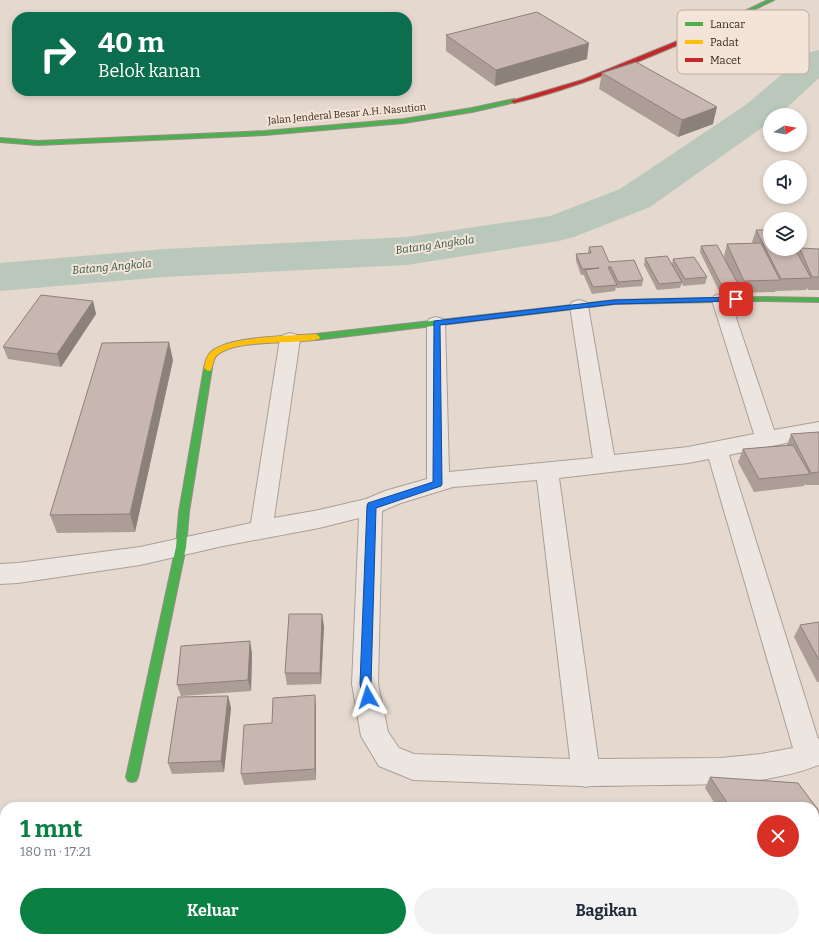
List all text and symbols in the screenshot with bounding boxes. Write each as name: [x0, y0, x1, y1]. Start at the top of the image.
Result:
legend: [677, 10, 809, 74]
text: Lancar: [710, 18, 745, 31]
text: 40 m: [98, 26, 165, 59]
icon: right: [32, 28, 84, 80]
text: Padat: [710, 36, 739, 49]
text: Macet: [710, 54, 741, 67]
text: Belok kanan: [98, 60, 201, 82]
street label: Jalan Jenderal Besar A.H. Nasution: [266, 101, 427, 127]
north arrow: [763, 108, 807, 152]
map controls: [763, 108, 807, 256]
button: sound: [763, 160, 807, 204]
button: layers: [763, 212, 807, 256]
water label: Batang Angkola: [395, 233, 475, 257]
water label: Batang Angkola: [72, 257, 152, 277]
pin: [719, 282, 753, 316]
icon: arrive: [725, 288, 747, 310]
position arrow: [347, 676, 389, 718]
text: 1 mnt: [20, 815, 83, 843]
button: close: [757, 815, 799, 857]
text: 180 m · 17:21: [20, 844, 91, 859]
button: Keluar: [20, 888, 406, 934]
button: Bagikan: [414, 888, 799, 934]

